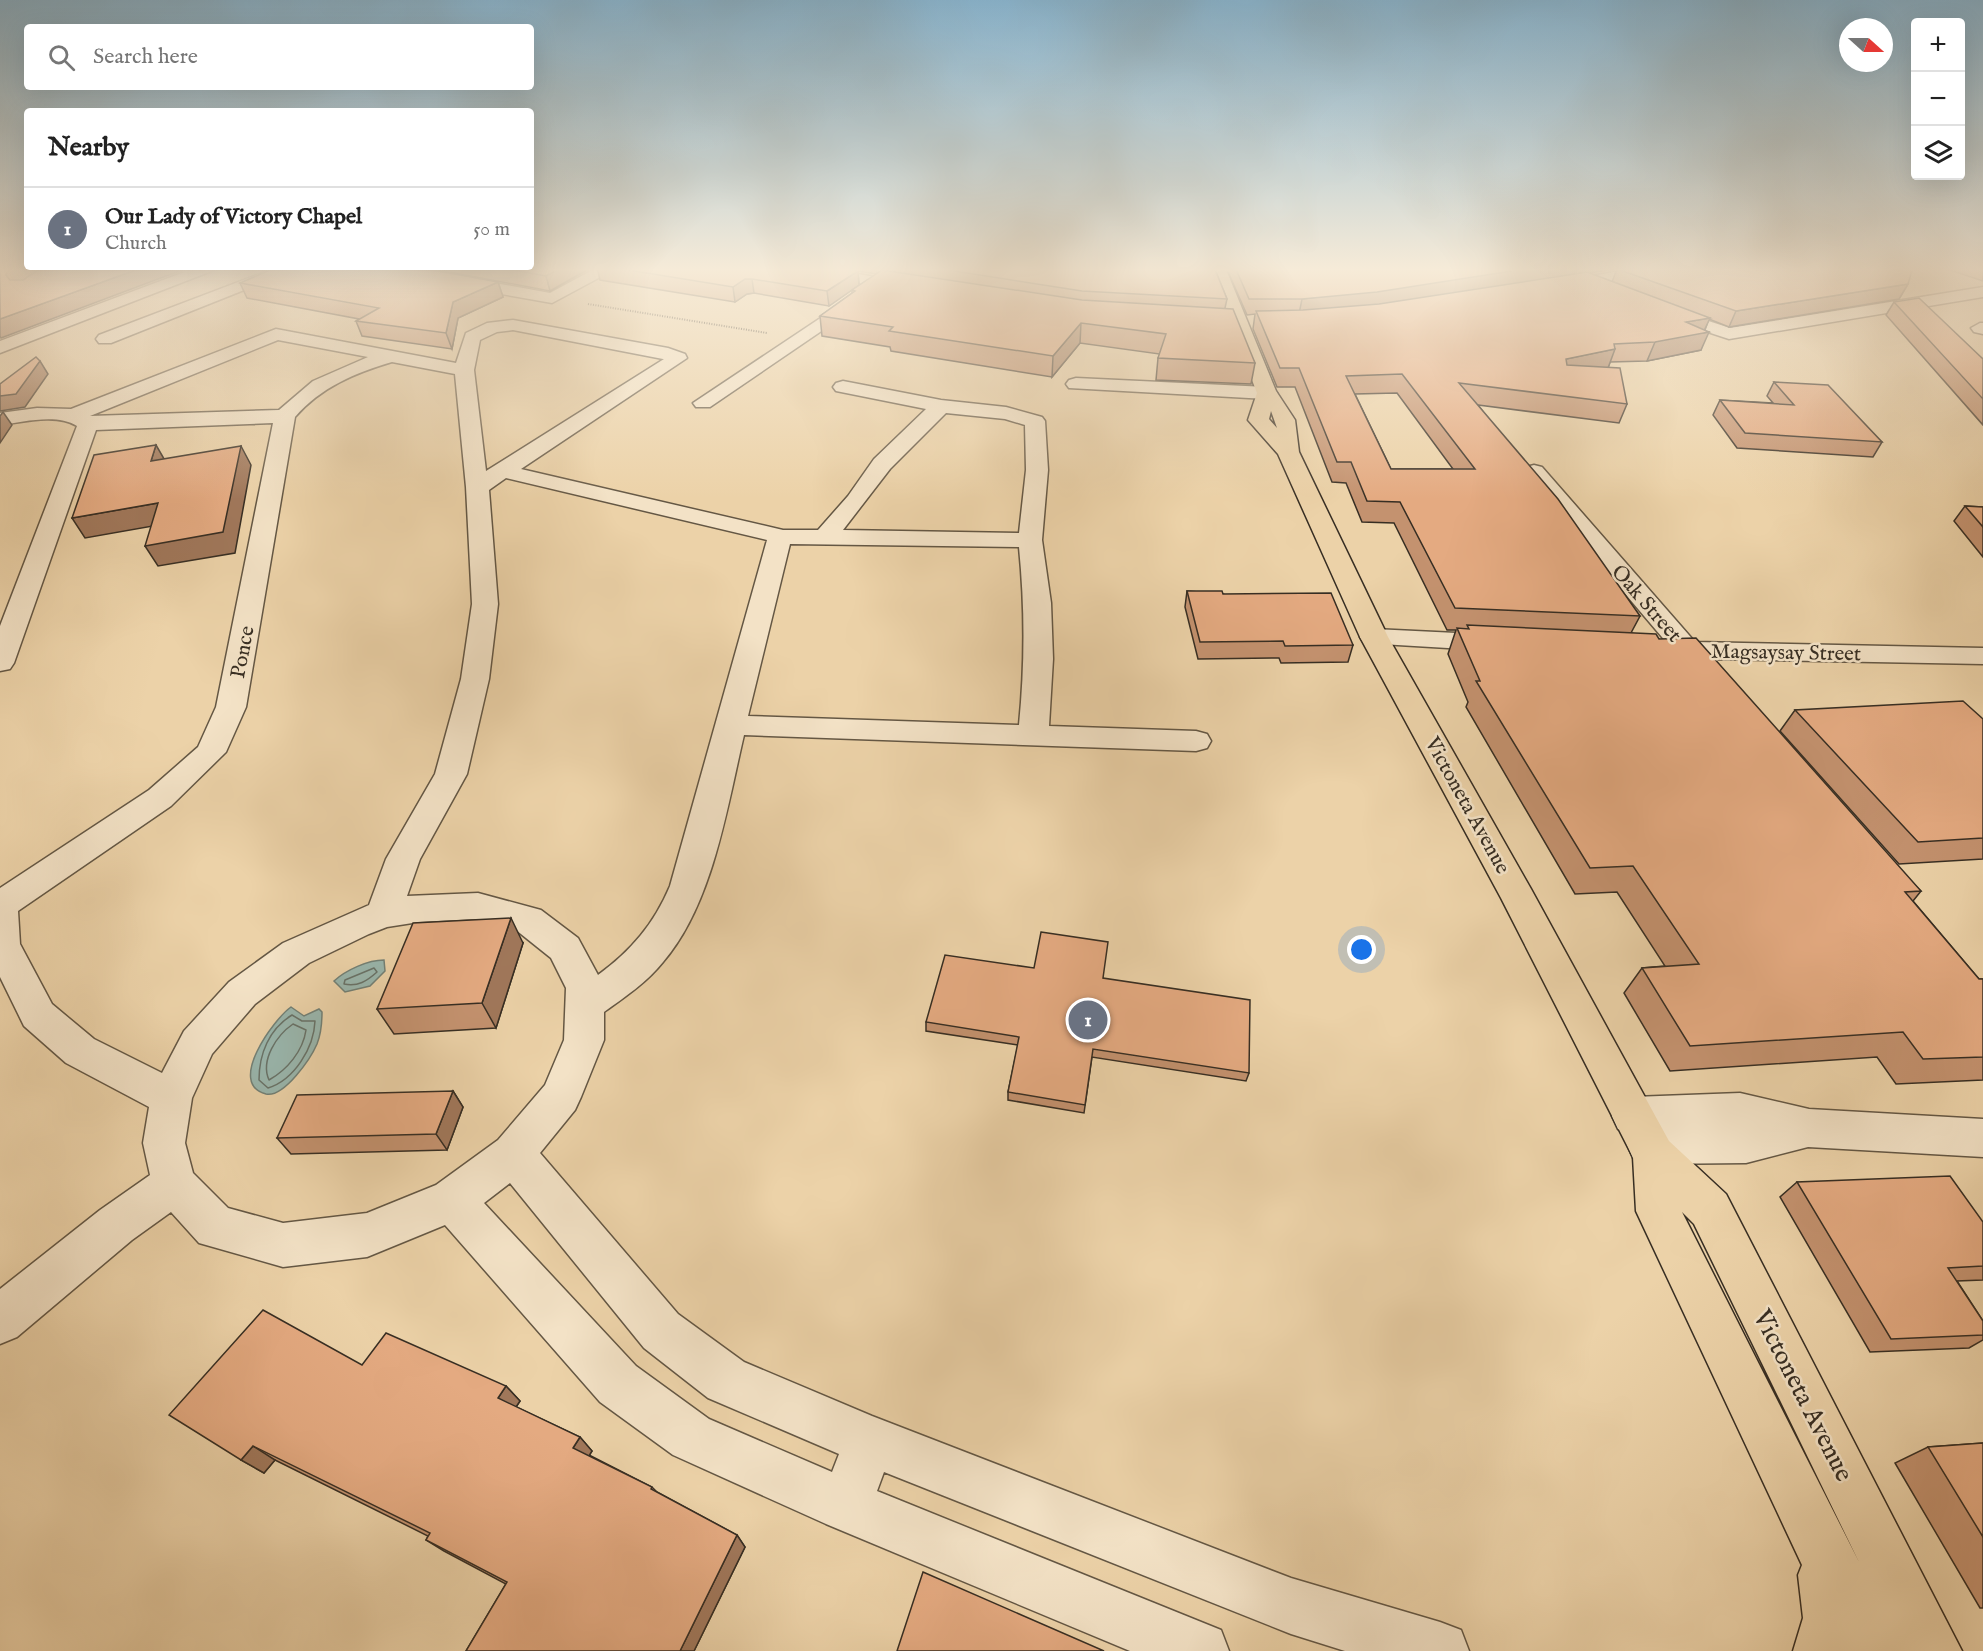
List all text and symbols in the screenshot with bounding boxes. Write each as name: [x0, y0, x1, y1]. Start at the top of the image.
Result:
north arrow: [1839, 18, 1893, 72]
map controls: [1911, 18, 1965, 180]
button: +: [1911, 18, 1965, 72]
search box: [24, 24, 534, 90]
icon: search: [45, 41, 78, 74]
text: Search here: [93, 43, 198, 71]
button: −: [1911, 72, 1965, 126]
button: layers: [1911, 126, 1965, 180]
text: Nearby: [48, 131, 129, 164]
text: Our Lady of Victory Chapel: [105, 203, 362, 231]
text: 1: [64, 217, 71, 242]
text: 50 m: [473, 217, 510, 242]
text: Church: [105, 231, 167, 256]
street label: Oak Street: [1605, 559, 1687, 648]
street label: Ponce: [225, 623, 262, 681]
street label: Magsaysay Street: [1711, 639, 1861, 668]
street label: Victoneta Avenue: [1417, 732, 1516, 879]
your location: [1347, 935, 1376, 964]
pin: 1: [1068, 998, 1108, 1042]
street label: Victoneta Avenue: [1745, 1303, 1860, 1487]

